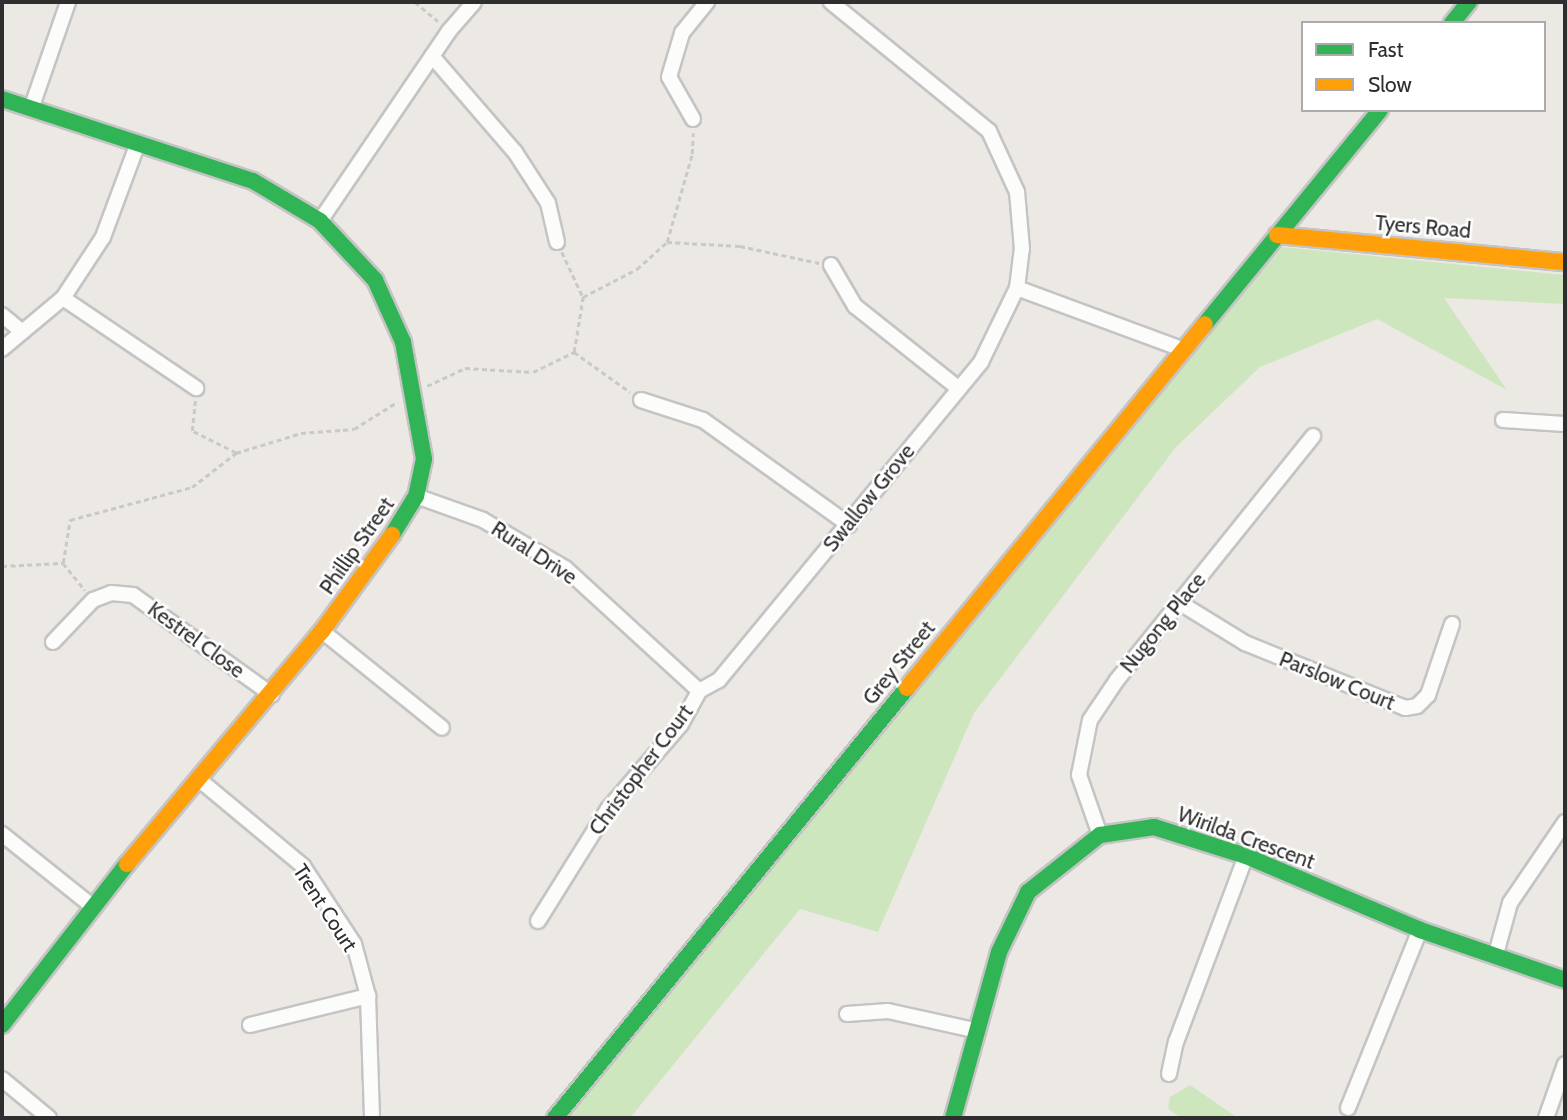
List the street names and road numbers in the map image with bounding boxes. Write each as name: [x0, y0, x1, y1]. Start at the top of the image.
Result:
street label: Tyers Road: [1374, 210, 1472, 244]
street label: Swallow Grove: [818, 439, 920, 557]
street label: Phillip Street: [314, 493, 400, 599]
street label: Rural Drive: [487, 516, 581, 590]
street label: Nugong Place: [1115, 568, 1211, 678]
street label: Kestrel Close: [143, 597, 249, 683]
street label: Grey Street: [858, 616, 940, 710]
street label: Parslow Court: [1276, 646, 1398, 716]
street label: Christopher Court: [584, 700, 698, 840]
street label: Wirilda Crescent: [1174, 802, 1318, 874]
street label: Trent Court: [288, 860, 362, 956]

